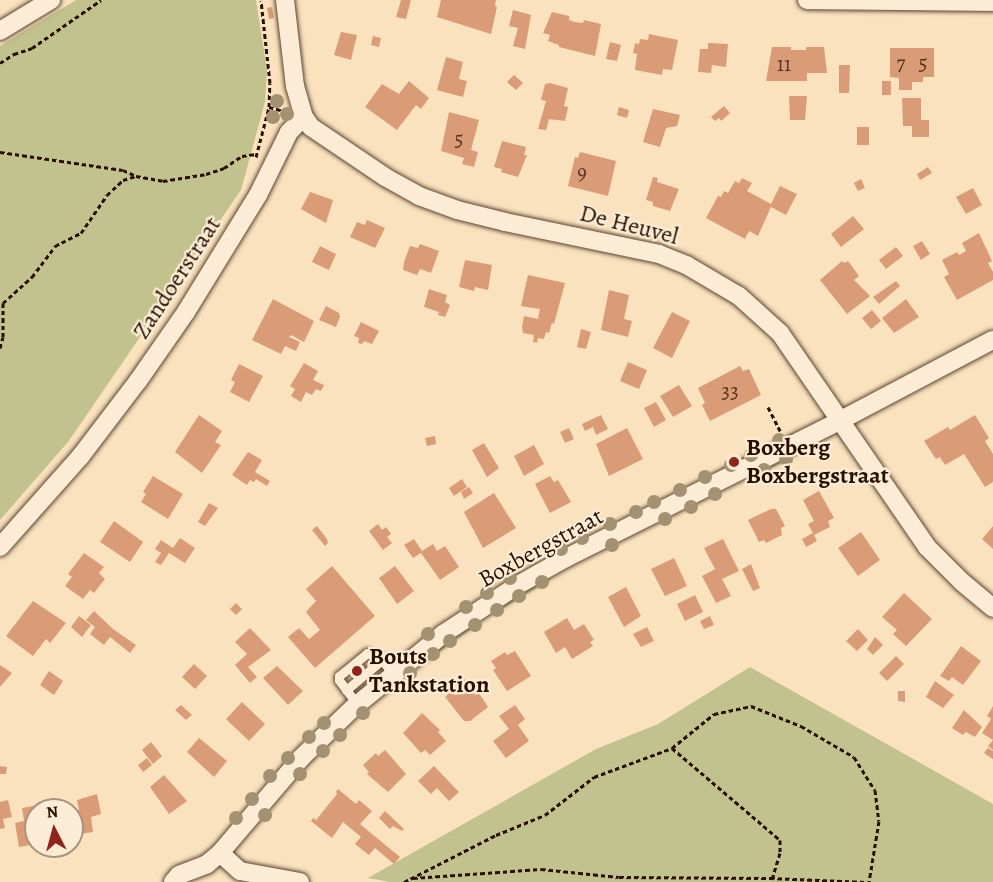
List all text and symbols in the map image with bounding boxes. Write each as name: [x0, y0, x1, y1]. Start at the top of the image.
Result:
house number: 7: [897, 50, 905, 76]
house number: 5: [918, 50, 928, 76]
house number: 11: [777, 51, 791, 77]
house number: 5: [454, 126, 464, 152]
house number: 9: [577, 159, 587, 185]
street label: De Heuvel: [577, 199, 681, 251]
street label: Zandoerstraat: [127, 212, 227, 344]
house number: 33: [721, 378, 739, 404]
place label: Boxberg Boxbergstraat: [746, 434, 889, 490]
marker: Boxberg Boxbergstraat: [727, 455, 741, 469]
street label: Boxbergstraat: [474, 502, 608, 594]
place label: Bouts Tankstation: [369, 643, 489, 699]
marker: Bouts Tankstation: [350, 664, 364, 678]
north arrow: [24, 798, 84, 858]
text: N: [45, 801, 59, 824]

